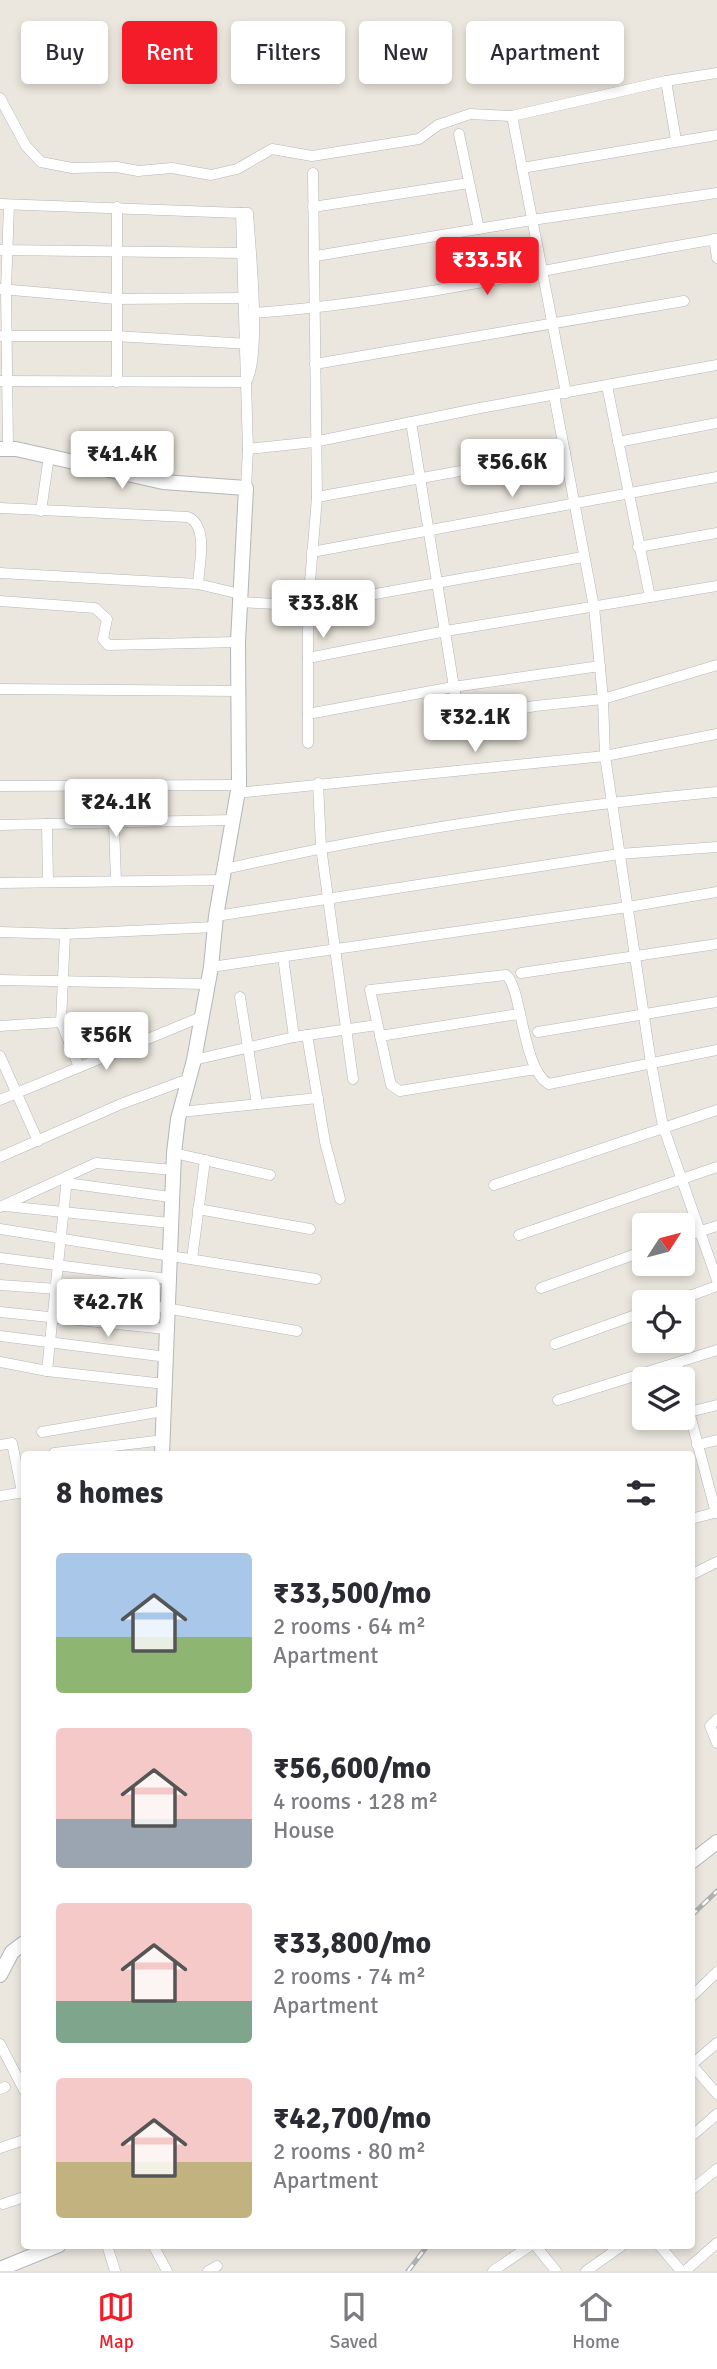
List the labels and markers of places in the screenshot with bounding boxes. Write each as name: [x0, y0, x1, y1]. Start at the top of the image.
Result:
pin: ₹33.5K: [430, 238, 544, 297]
pin: ₹41.4K: [65, 432, 179, 491]
pin: ₹56.6K: [455, 440, 569, 499]
pin: ₹33.8K: [266, 580, 380, 640]
pin: ₹32.1K: [418, 694, 532, 754]
pin: ₹24.1K: [59, 780, 173, 839]
pin: ₹56K: [65, 1012, 147, 1072]
pin: ₹42.7K: [51, 1280, 165, 1339]

